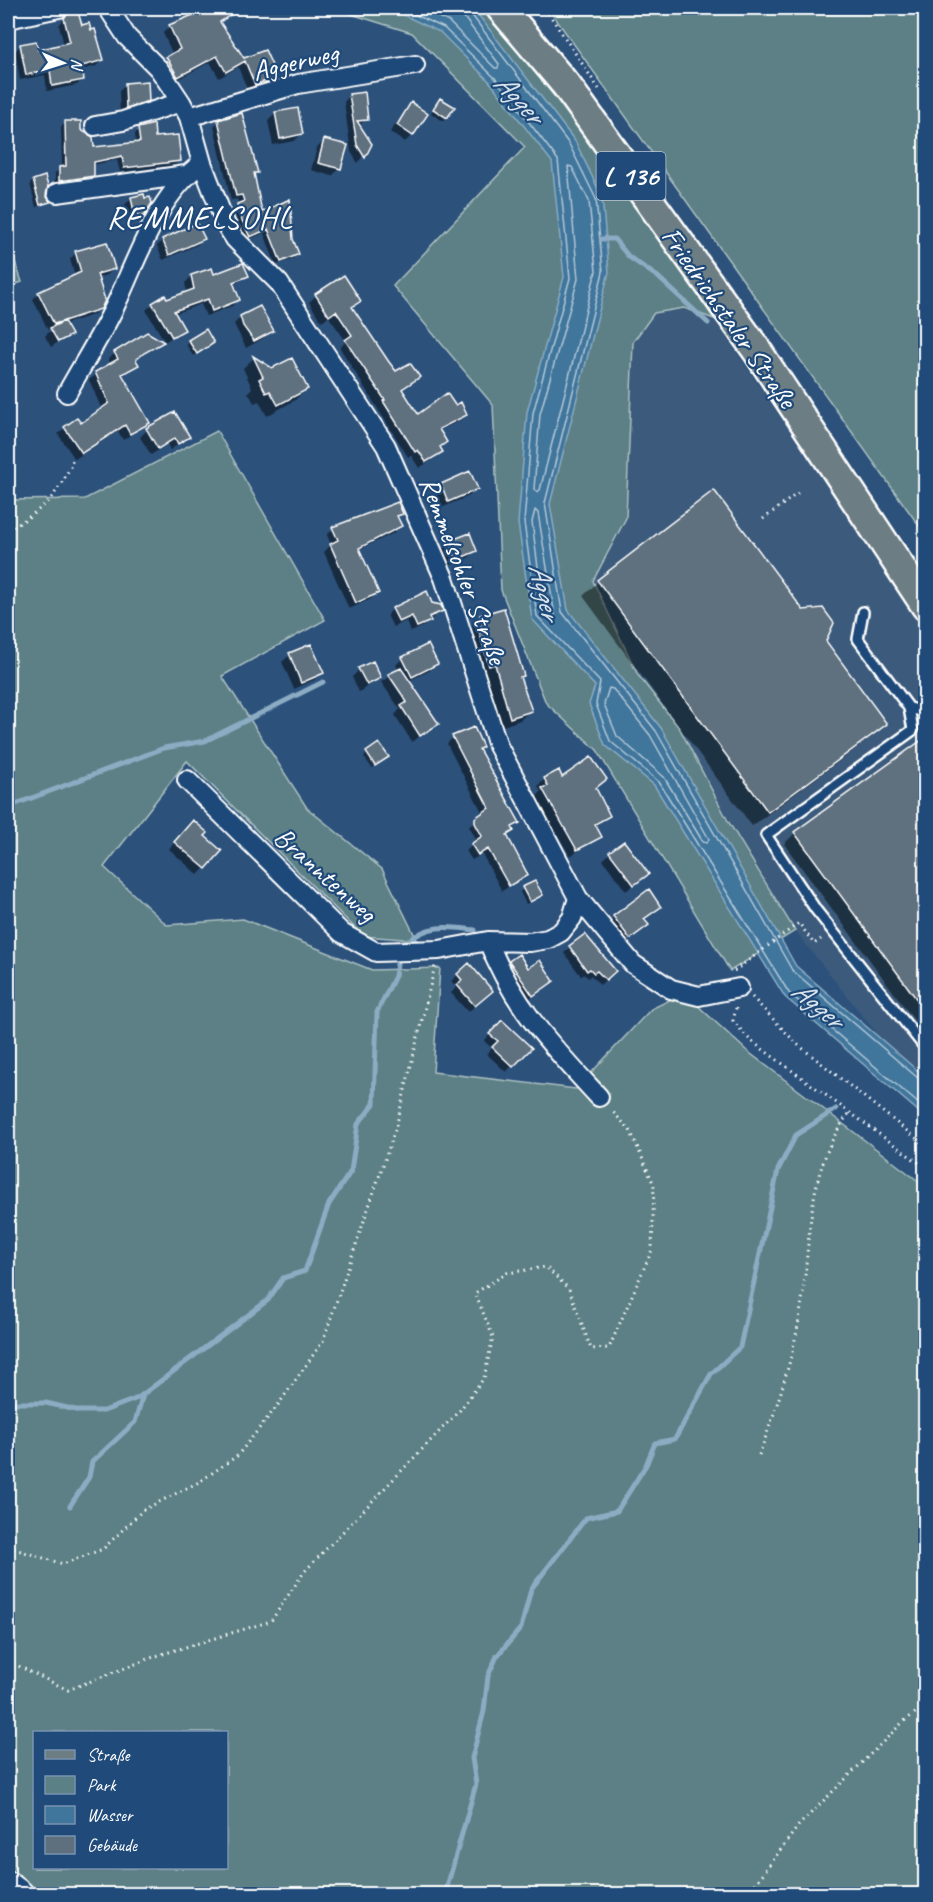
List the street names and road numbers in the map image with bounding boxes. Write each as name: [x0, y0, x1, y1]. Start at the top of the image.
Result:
street label: Aggerweg: [249, 34, 343, 88]
road number: L 136: [596, 152, 666, 200]
street label: Friedrichstaler Straße: [654, 220, 806, 416]
street label: Remmelsohler Straße: [412, 472, 516, 671]
street label: Branntenweg: [267, 819, 385, 930]

